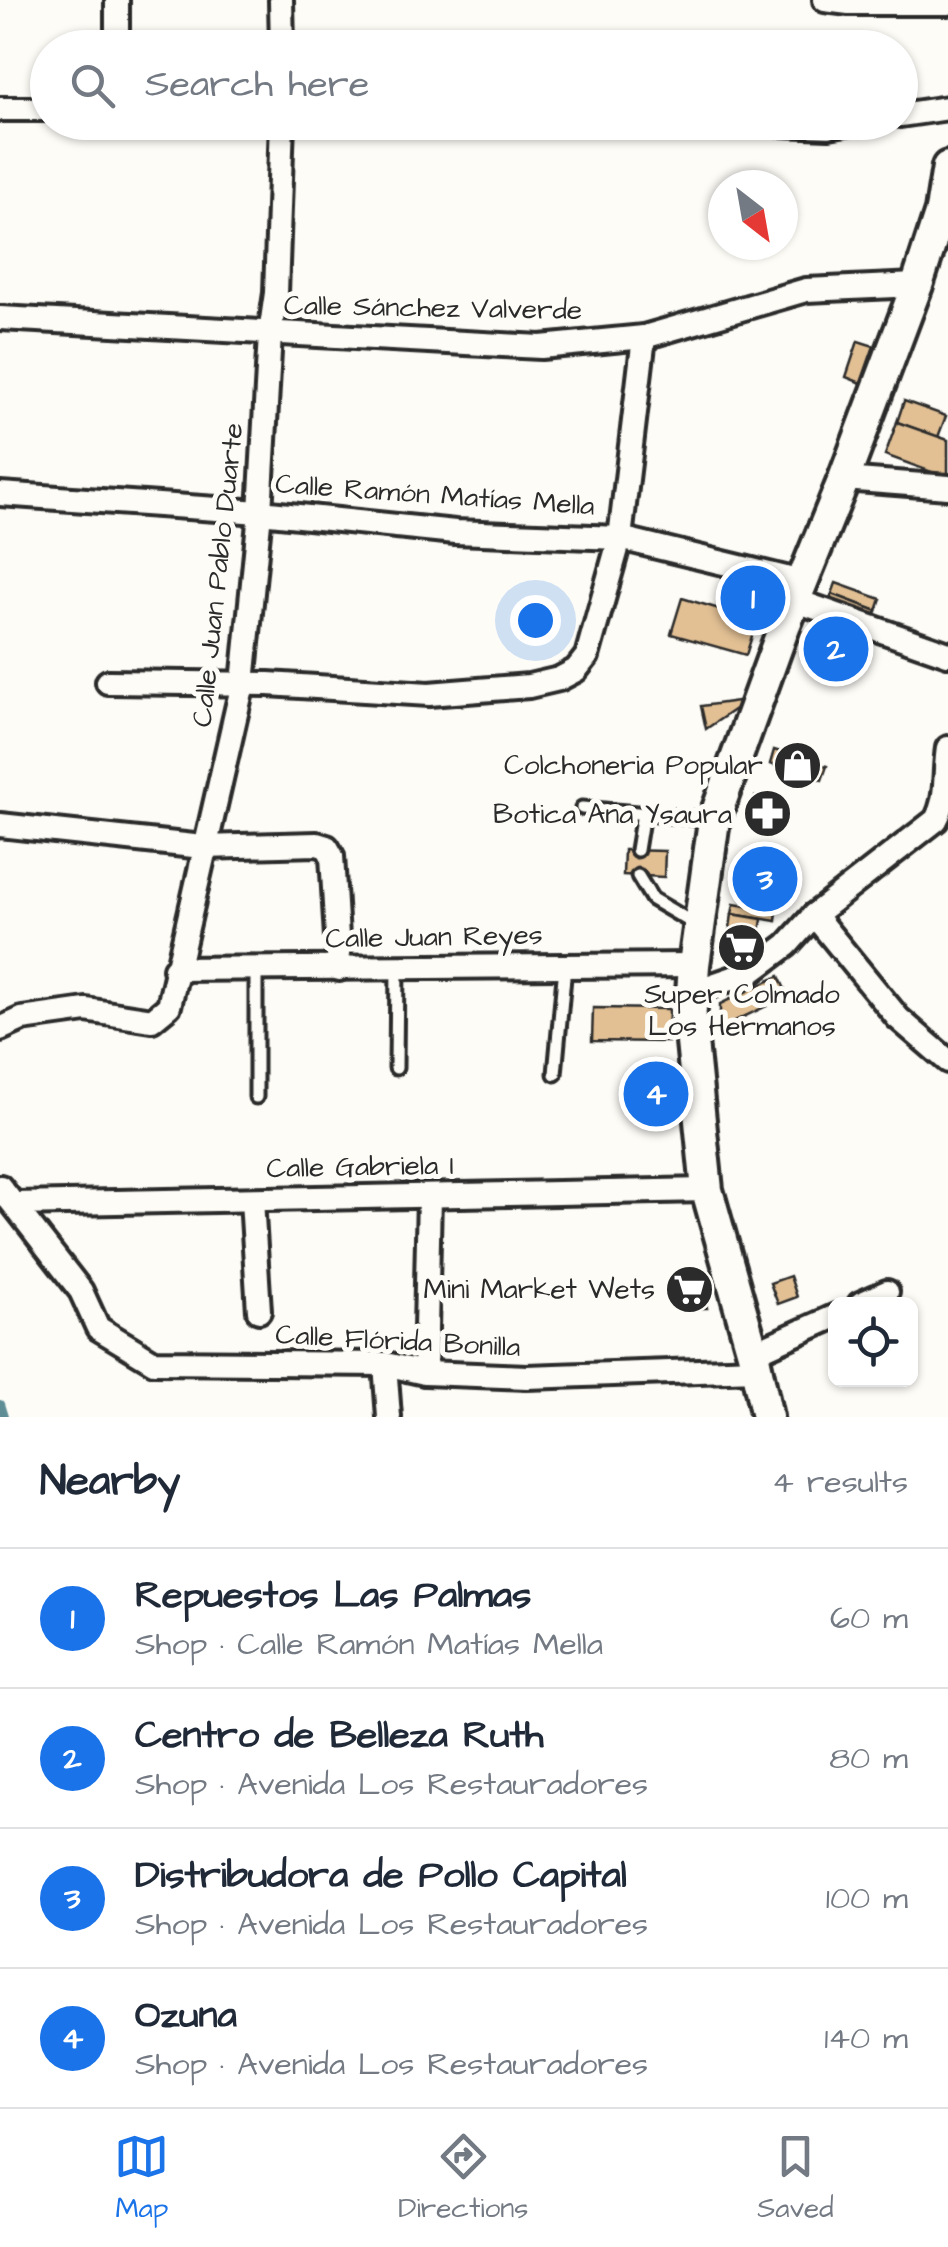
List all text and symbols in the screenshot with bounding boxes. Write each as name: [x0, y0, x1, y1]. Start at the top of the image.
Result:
search box: [30, 30, 918, 140]
icon: search: [65, 58, 120, 113]
text: Search here: [145, 59, 369, 111]
north arrow: [708, 170, 798, 260]
street label: Calle Sánchez Valverde: [284, 286, 582, 330]
street label: Calle Juan Pablo Duarte: [183, 421, 253, 729]
street label: Calle Ramón Matías Mella: [274, 464, 596, 526]
pin: 1: [720, 560, 786, 636]
your location: [510, 595, 561, 646]
pin: 2: [804, 612, 868, 686]
shop icon: Colchoneria Popular: [772, 739, 824, 791]
place label: Colchoneria Popular: [504, 746, 763, 785]
pharmacy icon: Botica Ana Ysaura: [741, 788, 793, 840]
place label: Botica Ana Ysaura: [493, 795, 732, 834]
pin: 3: [732, 842, 798, 916]
street label: Calle Juan Reyes: [325, 916, 543, 960]
supermarket icon: Super Colmado Los Hermanos: [716, 921, 768, 973]
place label: Super Colmado Los Hermanos: [644, 975, 840, 1046]
pin: 4: [624, 1056, 688, 1132]
street label: Calle Gabriela I: [266, 1146, 454, 1188]
supermarket icon: Mini Market Wets: [664, 1263, 716, 1315]
place label: Mini Market Wets: [424, 1270, 655, 1309]
map controls: [828, 1297, 918, 1387]
button: locate: [828, 1297, 918, 1387]
street label: Calle Flórida Bonilla: [275, 1315, 521, 1367]
text: Nearby: [40, 1453, 180, 1511]
text: 4 results: [772, 1460, 908, 1505]
text: Repuestos Las Palmas: [135, 1570, 531, 1622]
text: 1: [70, 1596, 75, 1641]
text: 60 m: [830, 1596, 908, 1641]
text: Shop · Calle Ramón Matías Mella: [135, 1622, 603, 1667]
text: Centro de Belleza Ruth: [135, 1710, 544, 1762]
text: 2: [63, 1736, 82, 1781]
text: 80 m: [829, 1736, 908, 1781]
text: Shop · Avenida Los Restauradores: [135, 1762, 648, 1807]
text: Distribudora de Pollo Capital: [135, 1850, 627, 1902]
text: 3: [64, 1876, 81, 1921]
text: 100 m: [826, 1876, 908, 1921]
text: Shop · Avenida Los Restauradores: [135, 1902, 648, 1947]
text: Ozuna: [135, 1990, 237, 2042]
text: 4: [62, 2016, 83, 2061]
text: 140 m: [824, 2016, 908, 2061]
text: Shop · Avenida Los Restauradores: [135, 2042, 648, 2087]
tab: Map: [114, 2129, 169, 2228]
tab: Directions: [398, 2129, 528, 2228]
tab: Saved: [757, 2129, 834, 2228]

